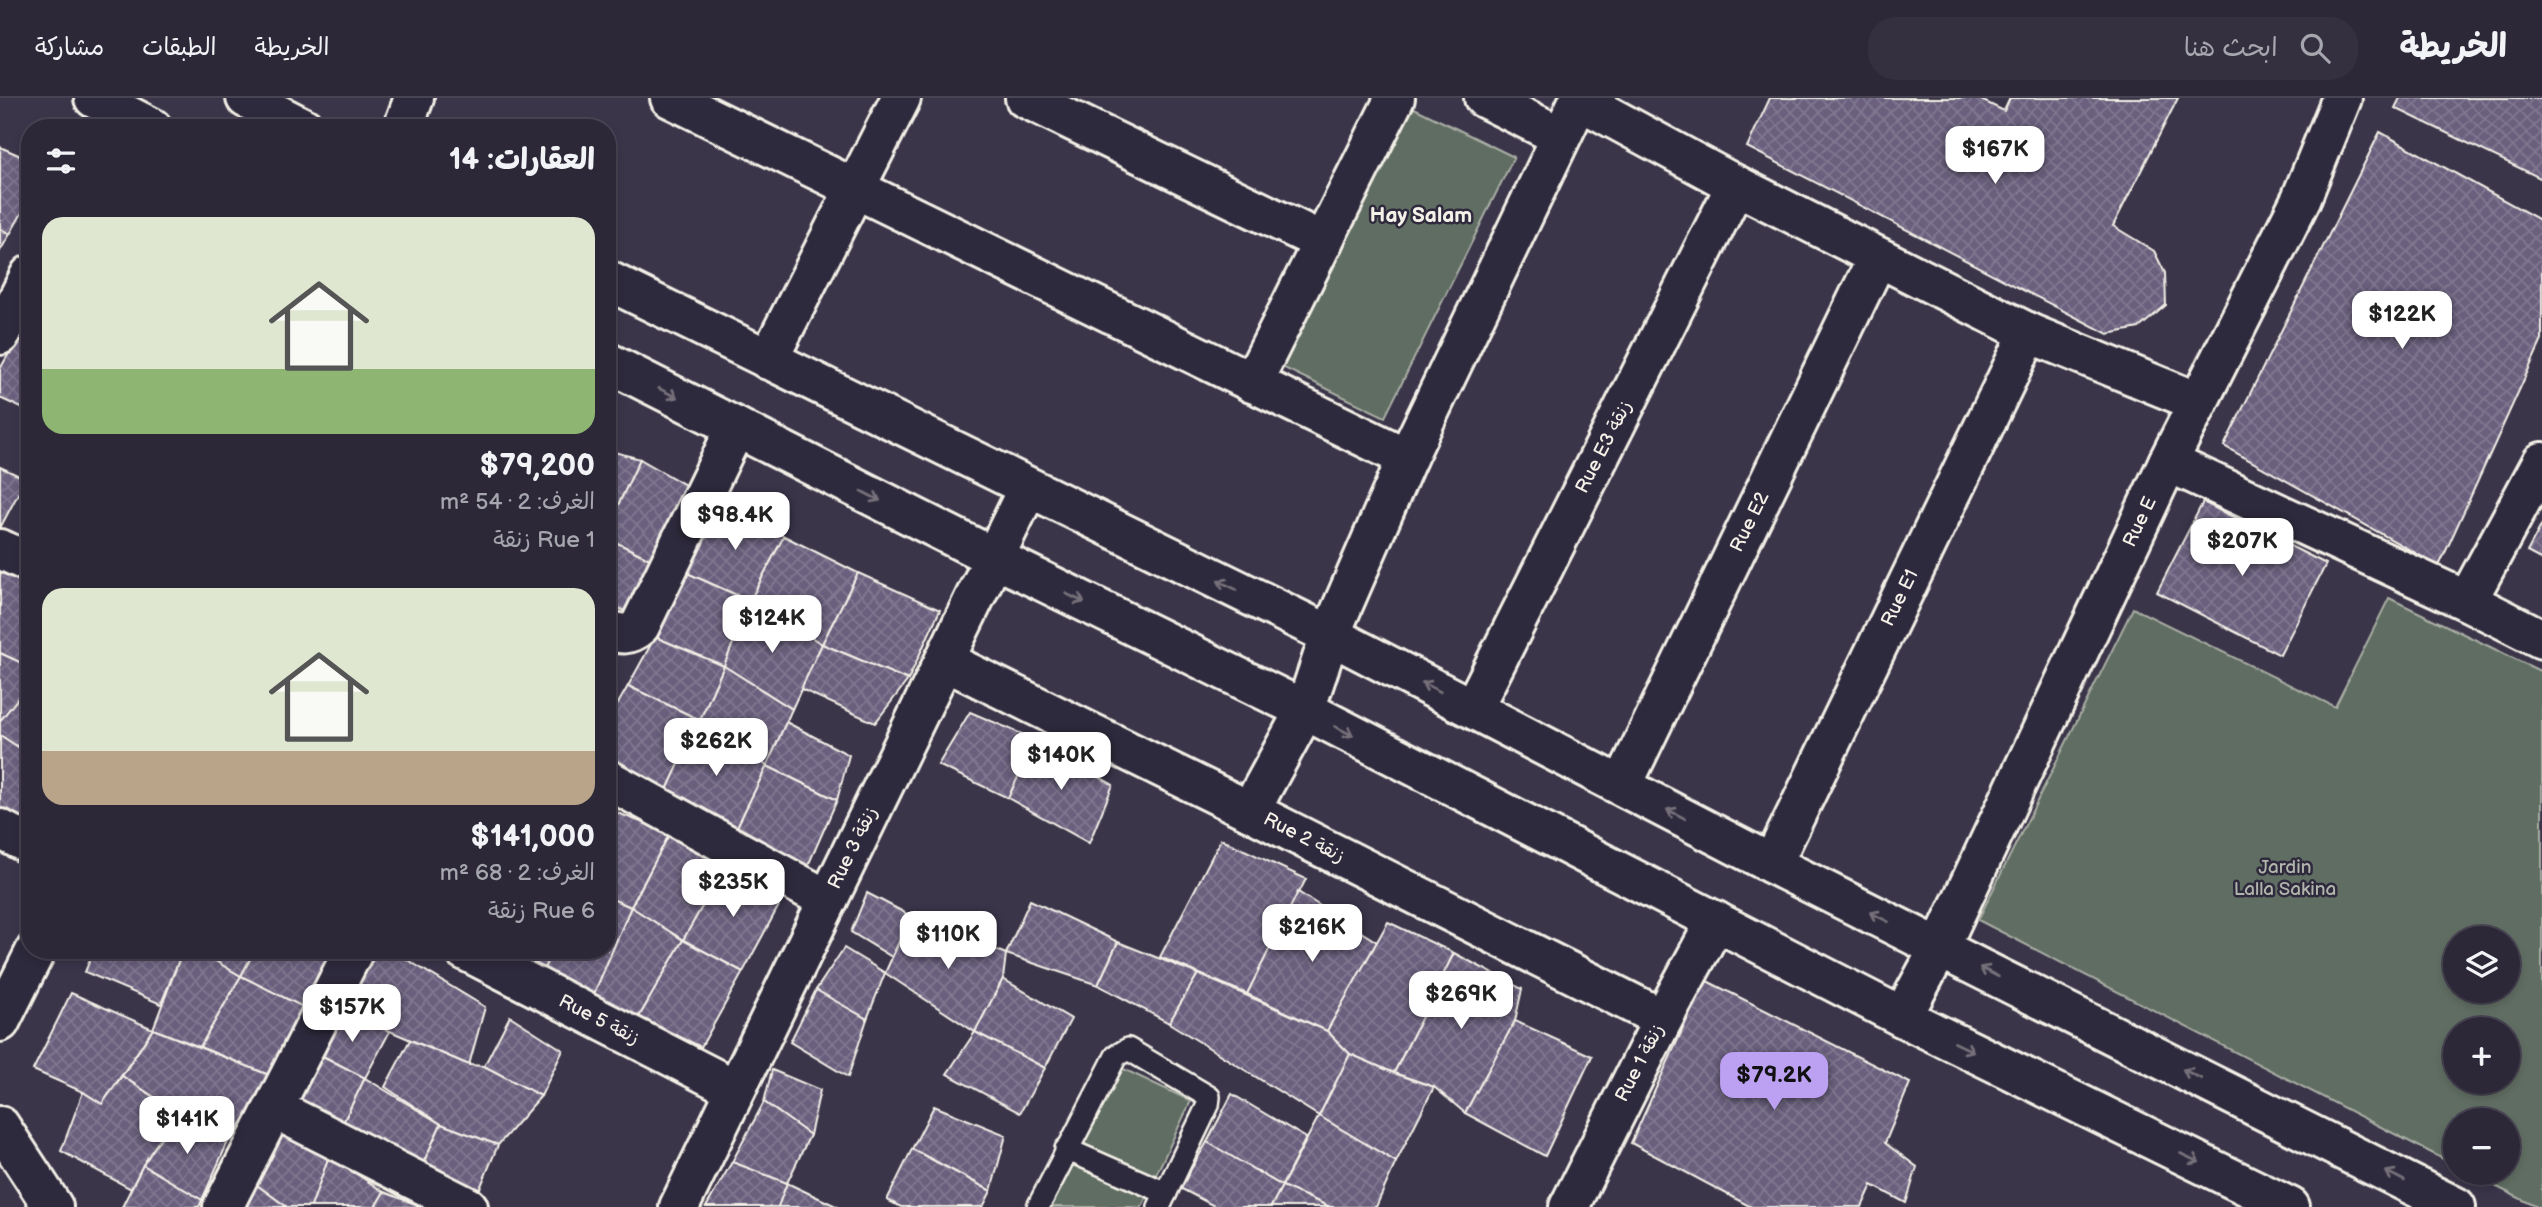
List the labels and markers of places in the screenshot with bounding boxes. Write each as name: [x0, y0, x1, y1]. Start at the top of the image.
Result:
pin: $167K: [1946, 126, 2044, 186]
pin: $122K: [2353, 292, 2451, 351]
pin: $98.4K: [678, 492, 792, 552]
pin: $207K: [2193, 518, 2291, 578]
pin: $124K: [723, 596, 821, 655]
pin: $262K: [667, 718, 765, 778]
pin: $140K: [1012, 732, 1110, 792]
pin: $235K: [684, 860, 782, 919]
pin: $216K: [1263, 904, 1361, 964]
pin: $110K: [899, 912, 997, 971]
pin: $269K: [1412, 972, 1510, 1031]
pin: $157K: [303, 984, 401, 1044]
pin: $79.2K: [1717, 1052, 1831, 1112]
pin: $141K: [138, 1096, 236, 1156]

